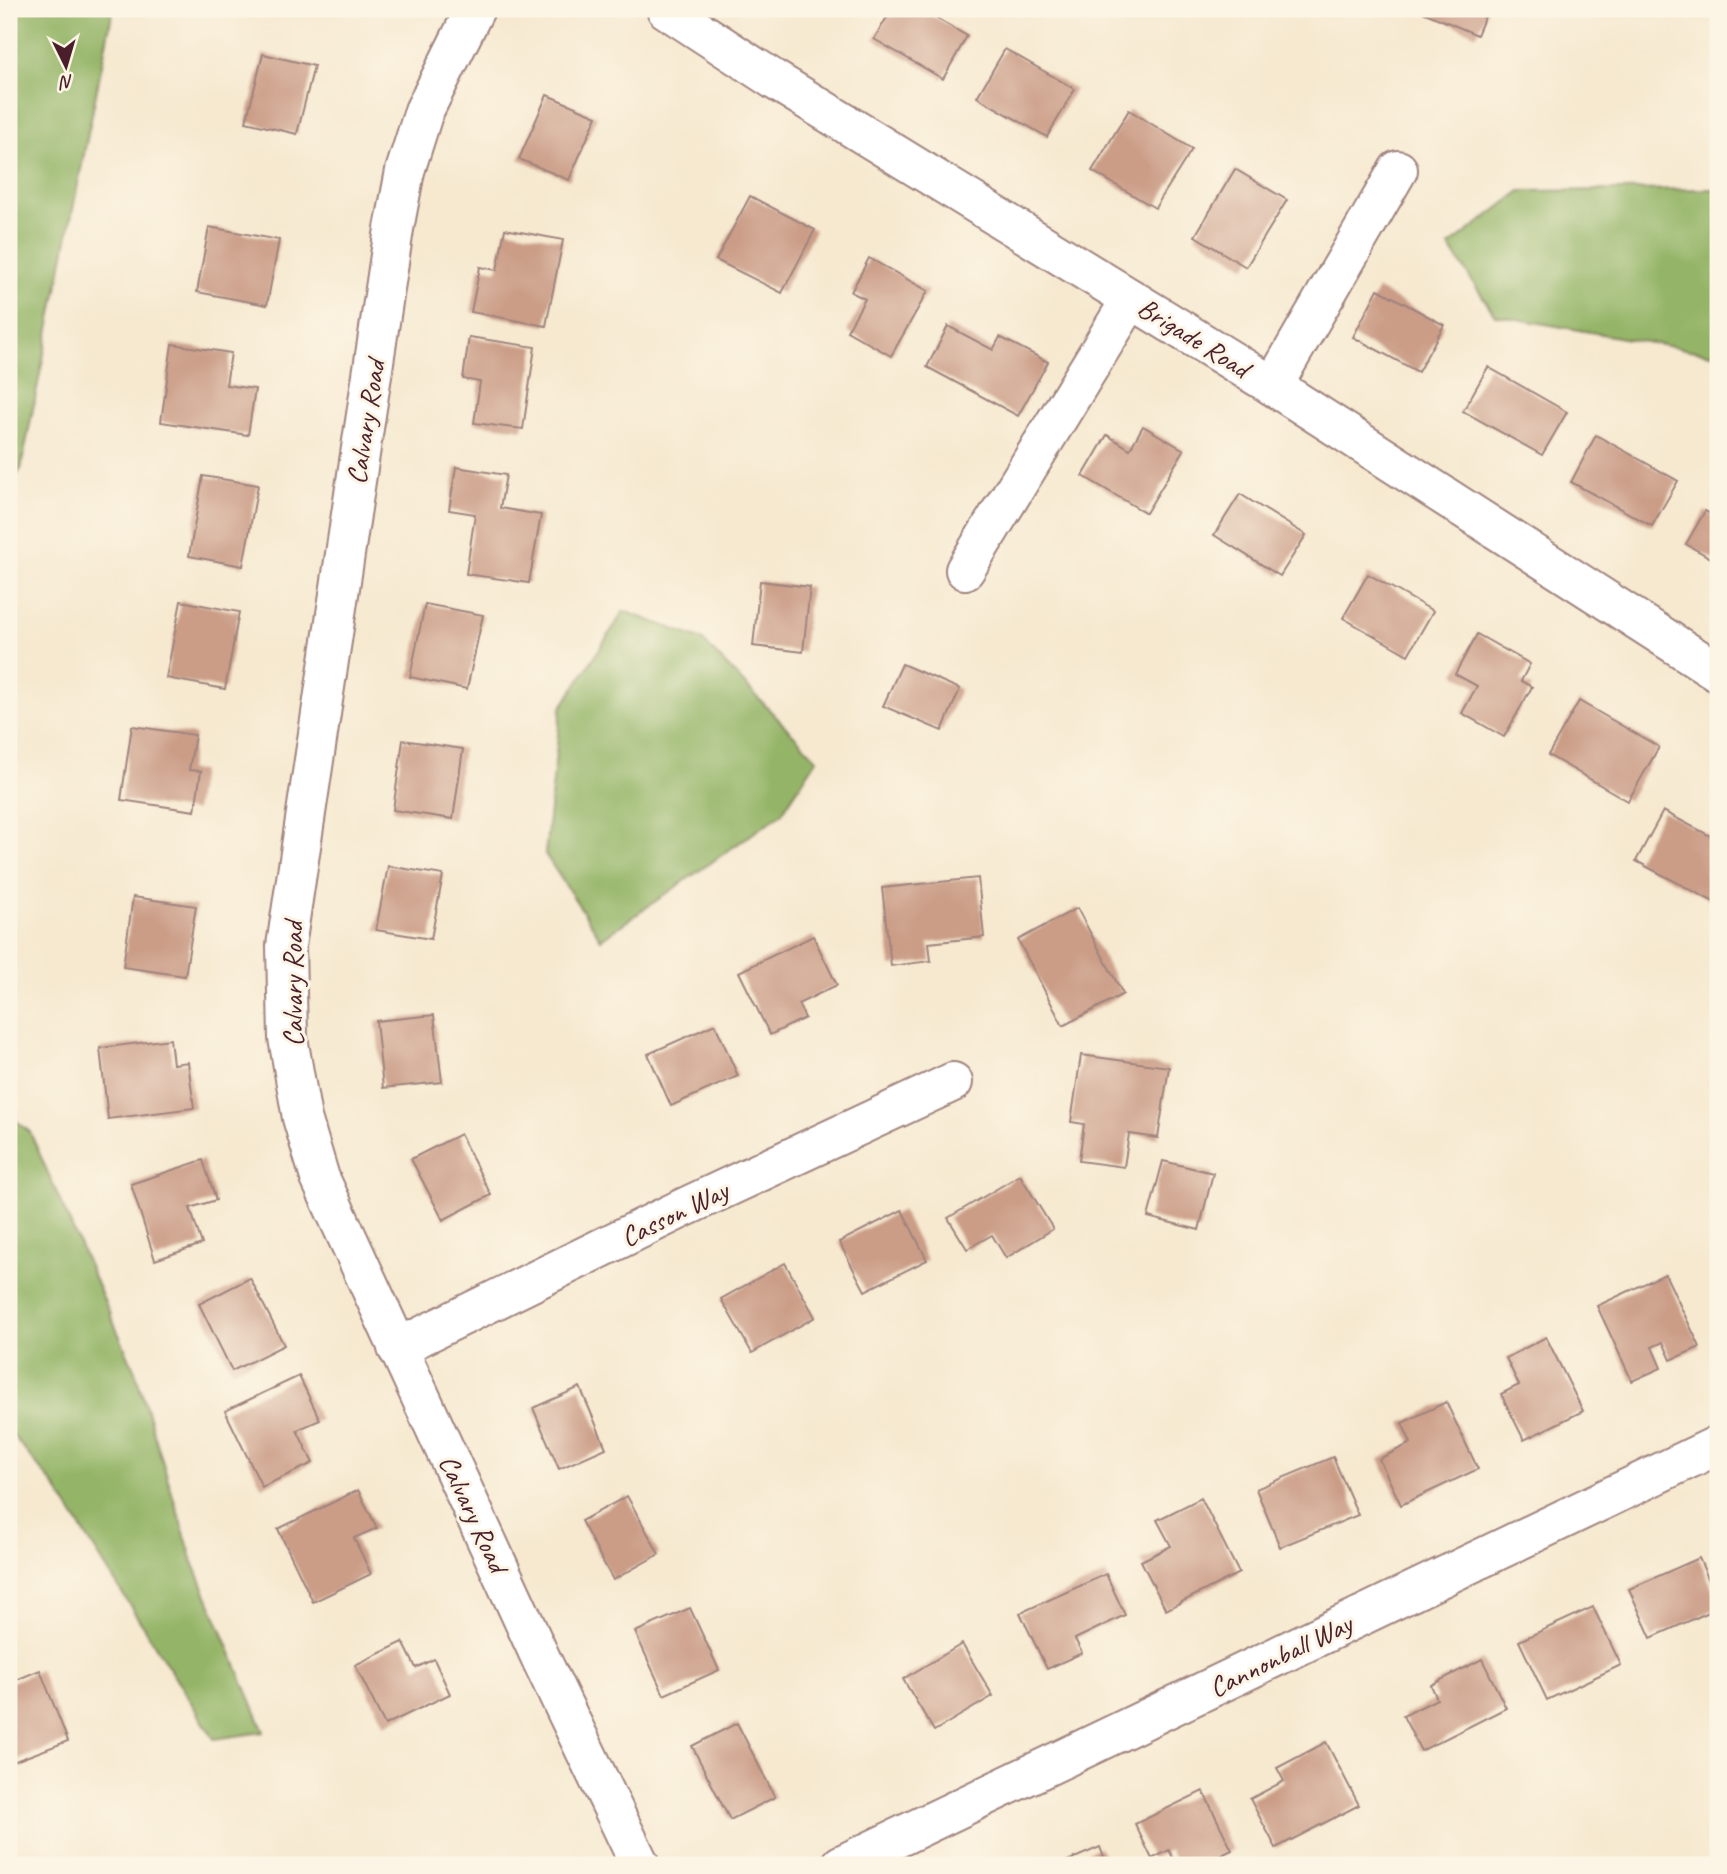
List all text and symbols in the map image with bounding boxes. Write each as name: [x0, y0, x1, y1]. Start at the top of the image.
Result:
north arrow: [32, 32, 102, 102]
text: N: [57, 69, 74, 95]
street label: Brigade Road: [1131, 289, 1259, 387]
street label: Calvary Road: [338, 354, 393, 487]
street label: Calvary Road: [275, 918, 310, 1046]
street label: Casson Way: [615, 1171, 736, 1254]
street label: Calvary Road: [431, 1449, 518, 1581]
street label: Cannonball Way: [1203, 1605, 1359, 1705]

